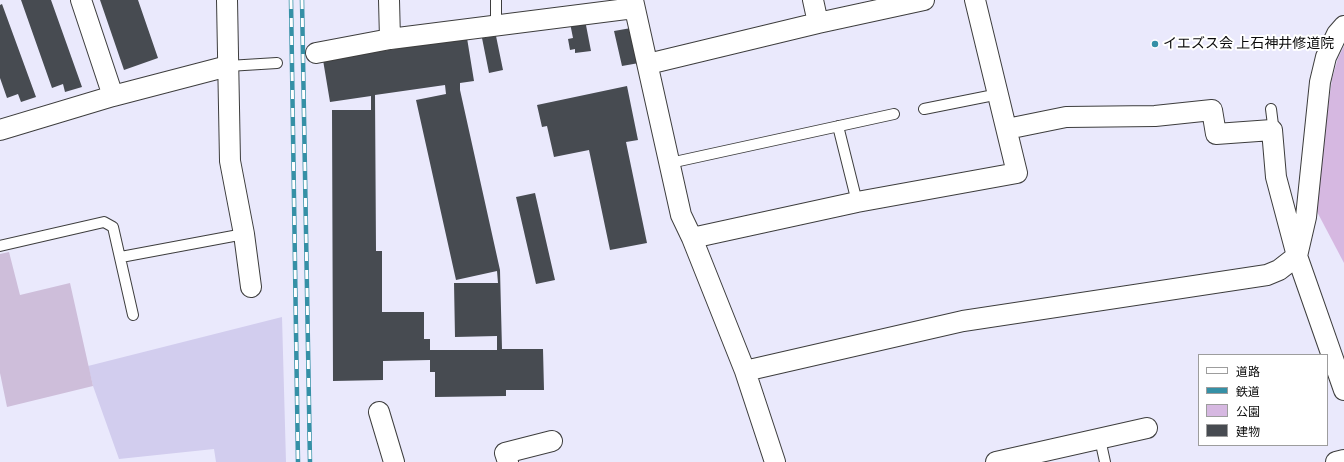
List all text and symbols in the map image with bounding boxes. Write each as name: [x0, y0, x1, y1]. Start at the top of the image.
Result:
place label: イエズス会 上石神井修道院: [1163, 36, 1334, 52]
marker: イエズス会 上石神井修道院: [1150, 39, 1160, 49]
legend: [1198, 354, 1328, 446]
text: 道路: [1236, 364, 1260, 379]
text: 鉄道: [1236, 384, 1260, 399]
text: 公園: [1236, 404, 1260, 419]
text: 建物: [1236, 424, 1260, 439]

